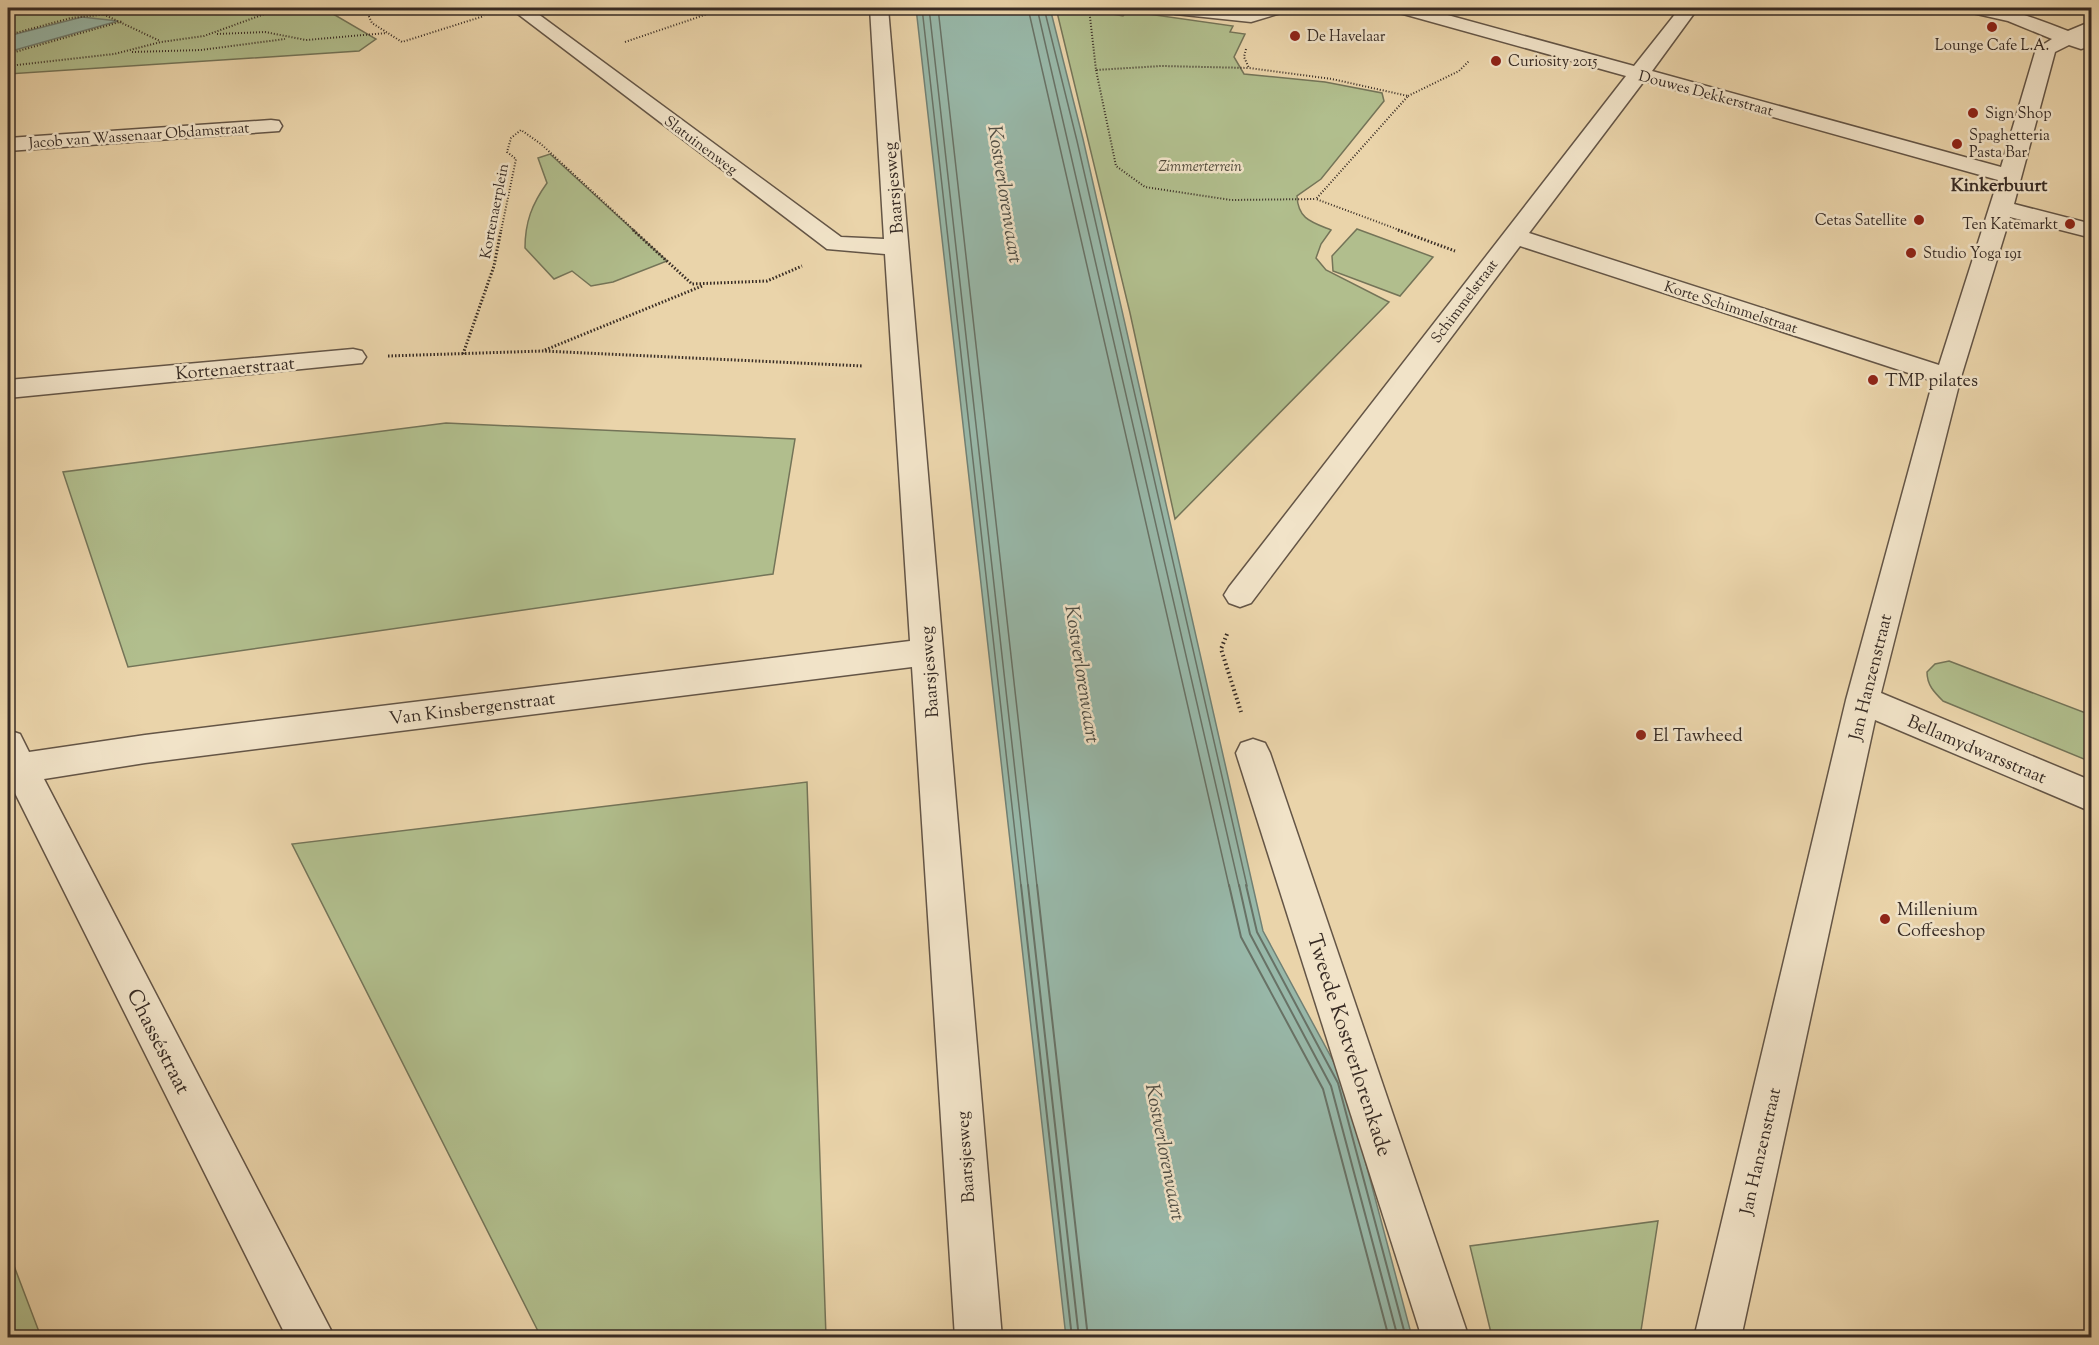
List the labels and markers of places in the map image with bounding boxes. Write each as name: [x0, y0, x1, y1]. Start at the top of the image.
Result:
marker: Lounge Cafe L.A.: [1985, 20, 1999, 34]
place label: De Havelaar: [1307, 27, 1386, 48]
marker: De Havelaar: [1288, 29, 1302, 43]
place label: Lounge Cafe L.A.: [1935, 36, 2049, 57]
place label: Curiosity 2015: [1508, 52, 1597, 73]
marker: Curiosity 2015: [1489, 54, 1503, 68]
place label: Sign Shop: [1985, 104, 2051, 125]
marker: Sign Shop: [1966, 106, 1980, 120]
place label: Spaghetteria Pasta Bar: [1969, 126, 2050, 164]
marker: Spaghetteria Pasta Bar: [1950, 137, 1964, 151]
place label: Cetas Satellite: [1815, 211, 1907, 232]
marker: Cetas Satellite: [1912, 213, 1926, 227]
place label: Ten Katemarkt: [1962, 215, 2058, 236]
marker: Ten Katemarkt: [2063, 217, 2077, 231]
place label: Studio Yoga 191: [1923, 244, 2022, 265]
marker: Studio Yoga 191: [1904, 246, 1918, 260]
place label: TMP pilates: [1885, 369, 1978, 395]
marker: TMP pilates: [1866, 373, 1880, 387]
place label: El Tawheed: [1653, 724, 1743, 750]
marker: El Tawheed: [1634, 728, 1648, 742]
place label: Millenium Coffeeshop: [1897, 898, 1985, 945]
marker: Millenium Coffeeshop: [1878, 912, 1892, 926]

